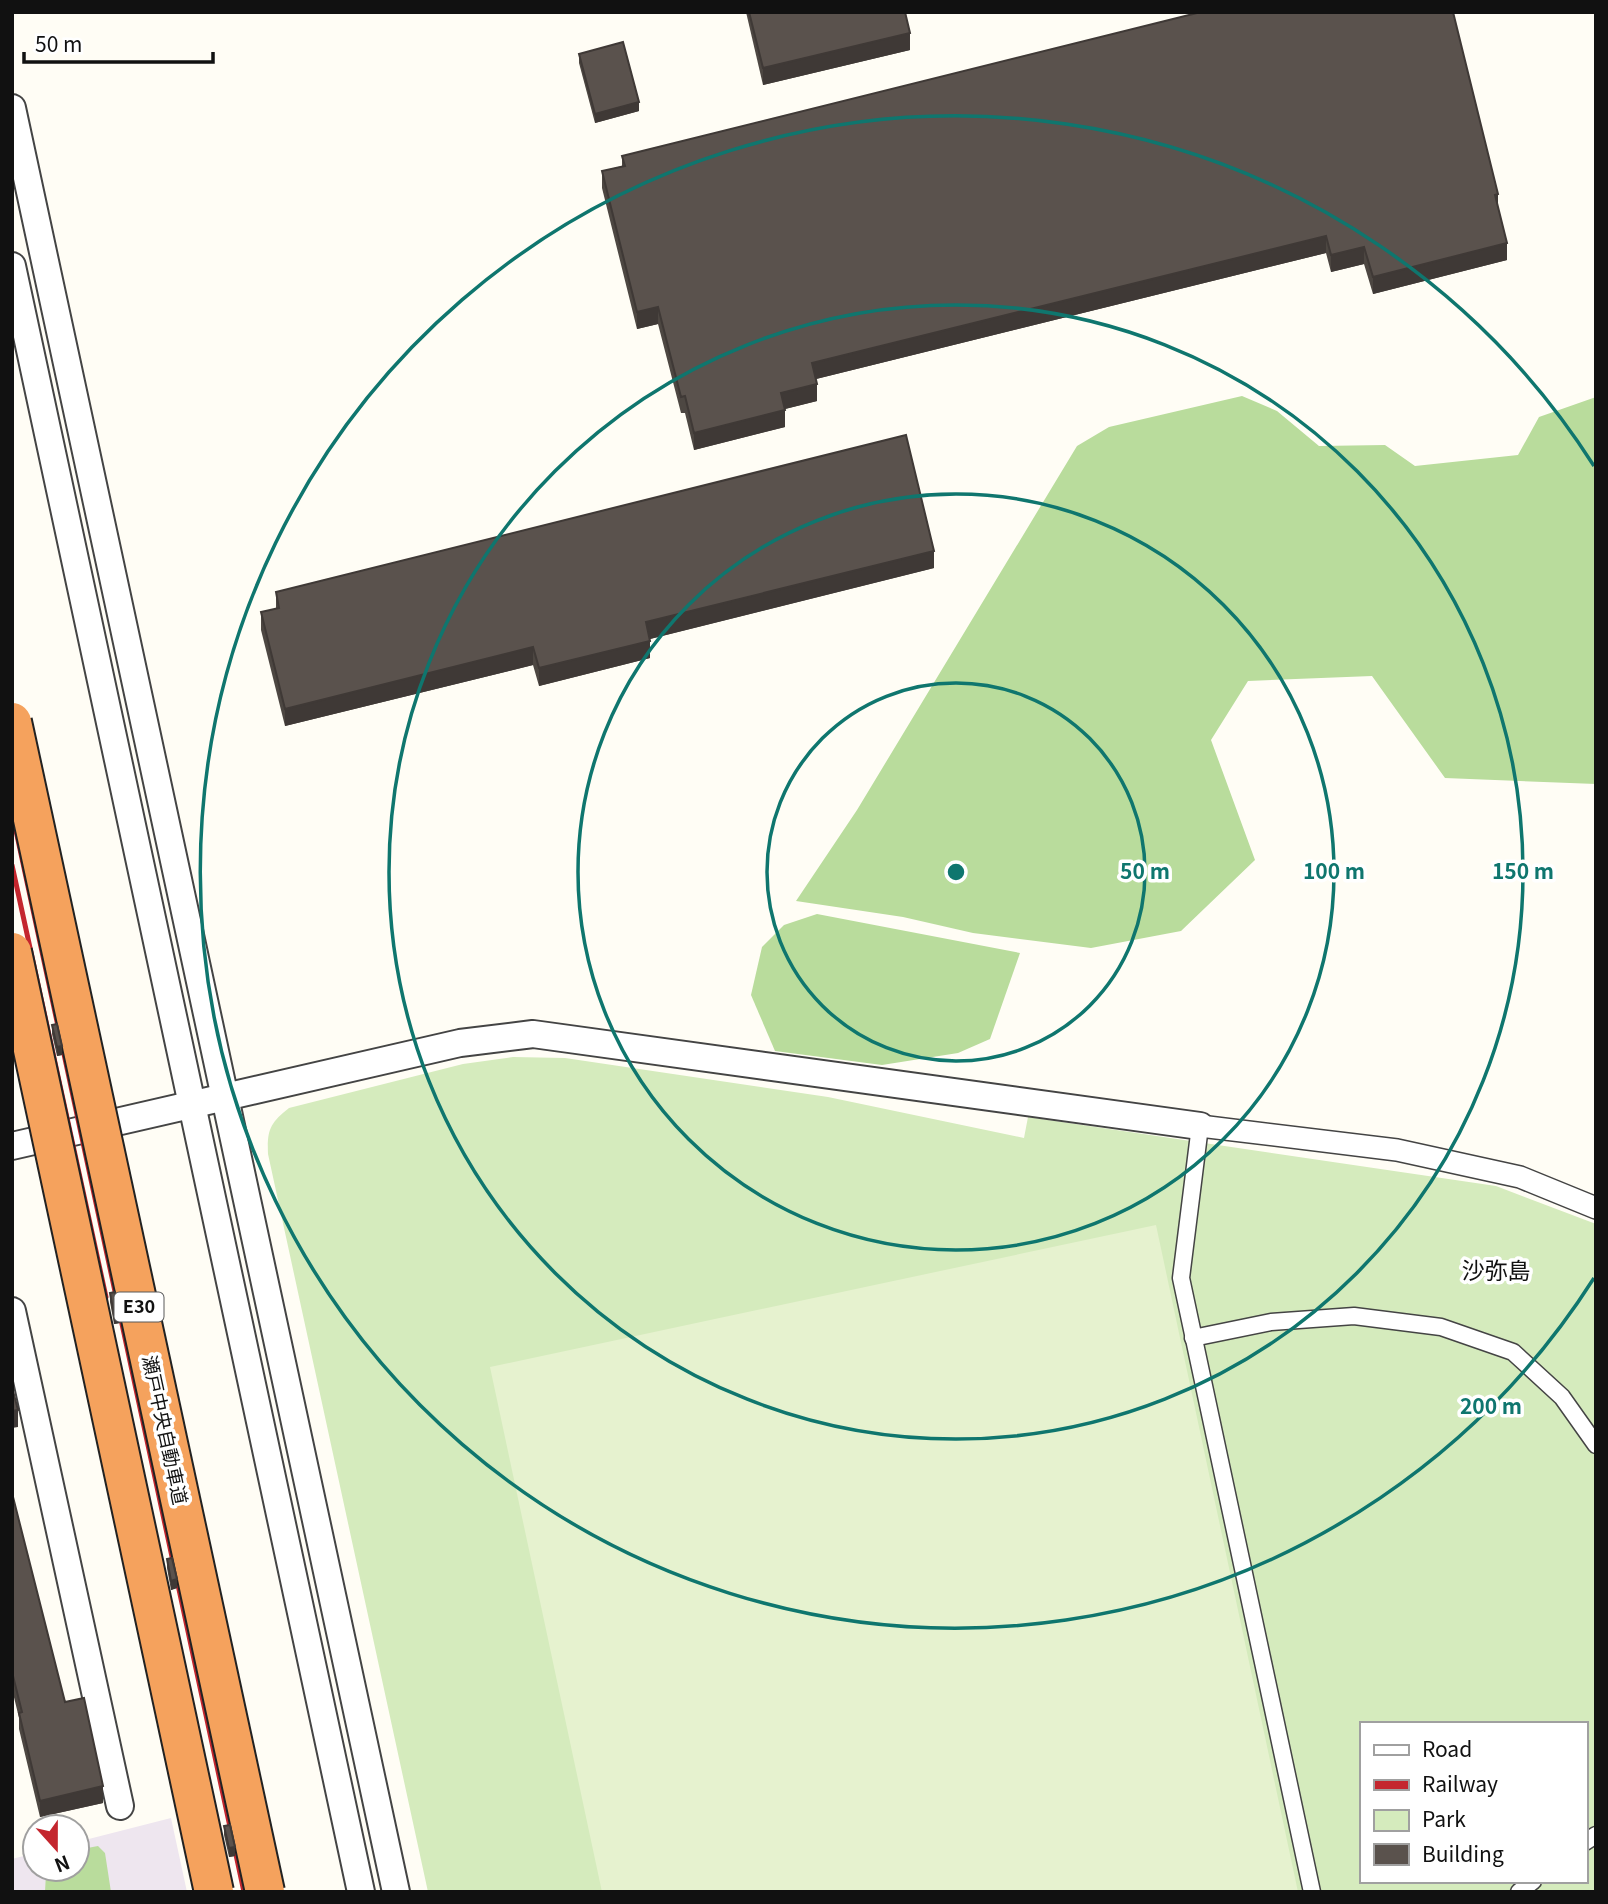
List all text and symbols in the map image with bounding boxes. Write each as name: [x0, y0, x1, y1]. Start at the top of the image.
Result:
scale bar: [24, 21, 214, 65]
text: 50 m: [35, 28, 82, 58]
text: 50 m: [1120, 855, 1170, 885]
text: 100 m: [1303, 855, 1365, 885]
text: 150 m: [1492, 855, 1554, 885]
centre of rings: [944, 860, 968, 884]
district label: 沙弥島: [1462, 1252, 1531, 1286]
road number: E30: [114, 1292, 164, 1322]
street label: 瀬戸中央自動車道: [137, 1353, 195, 1507]
text: 200 m: [1460, 1390, 1522, 1420]
legend: [1360, 1722, 1587, 1883]
text: Road: [1422, 1733, 1472, 1763]
text: Railway: [1422, 1768, 1498, 1798]
text: Park: [1422, 1803, 1466, 1833]
north arrow: [21, 1813, 91, 1883]
text: Building: [1422, 1838, 1504, 1868]
text: N: [51, 1850, 74, 1880]

